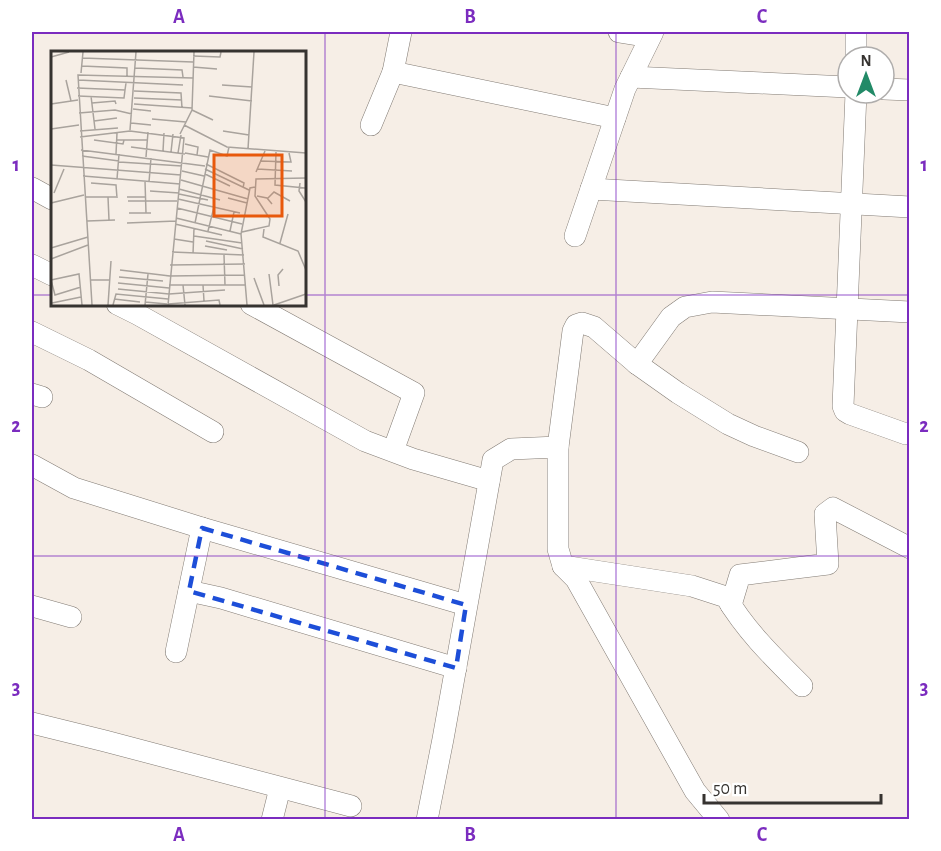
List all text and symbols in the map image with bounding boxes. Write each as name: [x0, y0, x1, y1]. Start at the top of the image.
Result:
text: A: [173, 7, 185, 27]
text: B: [464, 7, 476, 27]
text: C: [757, 7, 768, 27]
north arrow: [836, 45, 896, 105]
inset map: [51, 51, 306, 306]
text: N: [860, 53, 872, 69]
text: 1: [12, 155, 20, 175]
text: 1: [920, 155, 928, 175]
text: 2: [11, 416, 21, 436]
text: 2: [919, 416, 929, 436]
text: 3: [12, 678, 20, 698]
text: 3: [920, 678, 928, 698]
scale bar: [704, 767, 881, 805]
text: 50 m: [713, 780, 747, 798]
text: A: [173, 825, 185, 845]
text: B: [464, 825, 476, 845]
text: C: [757, 825, 768, 845]

